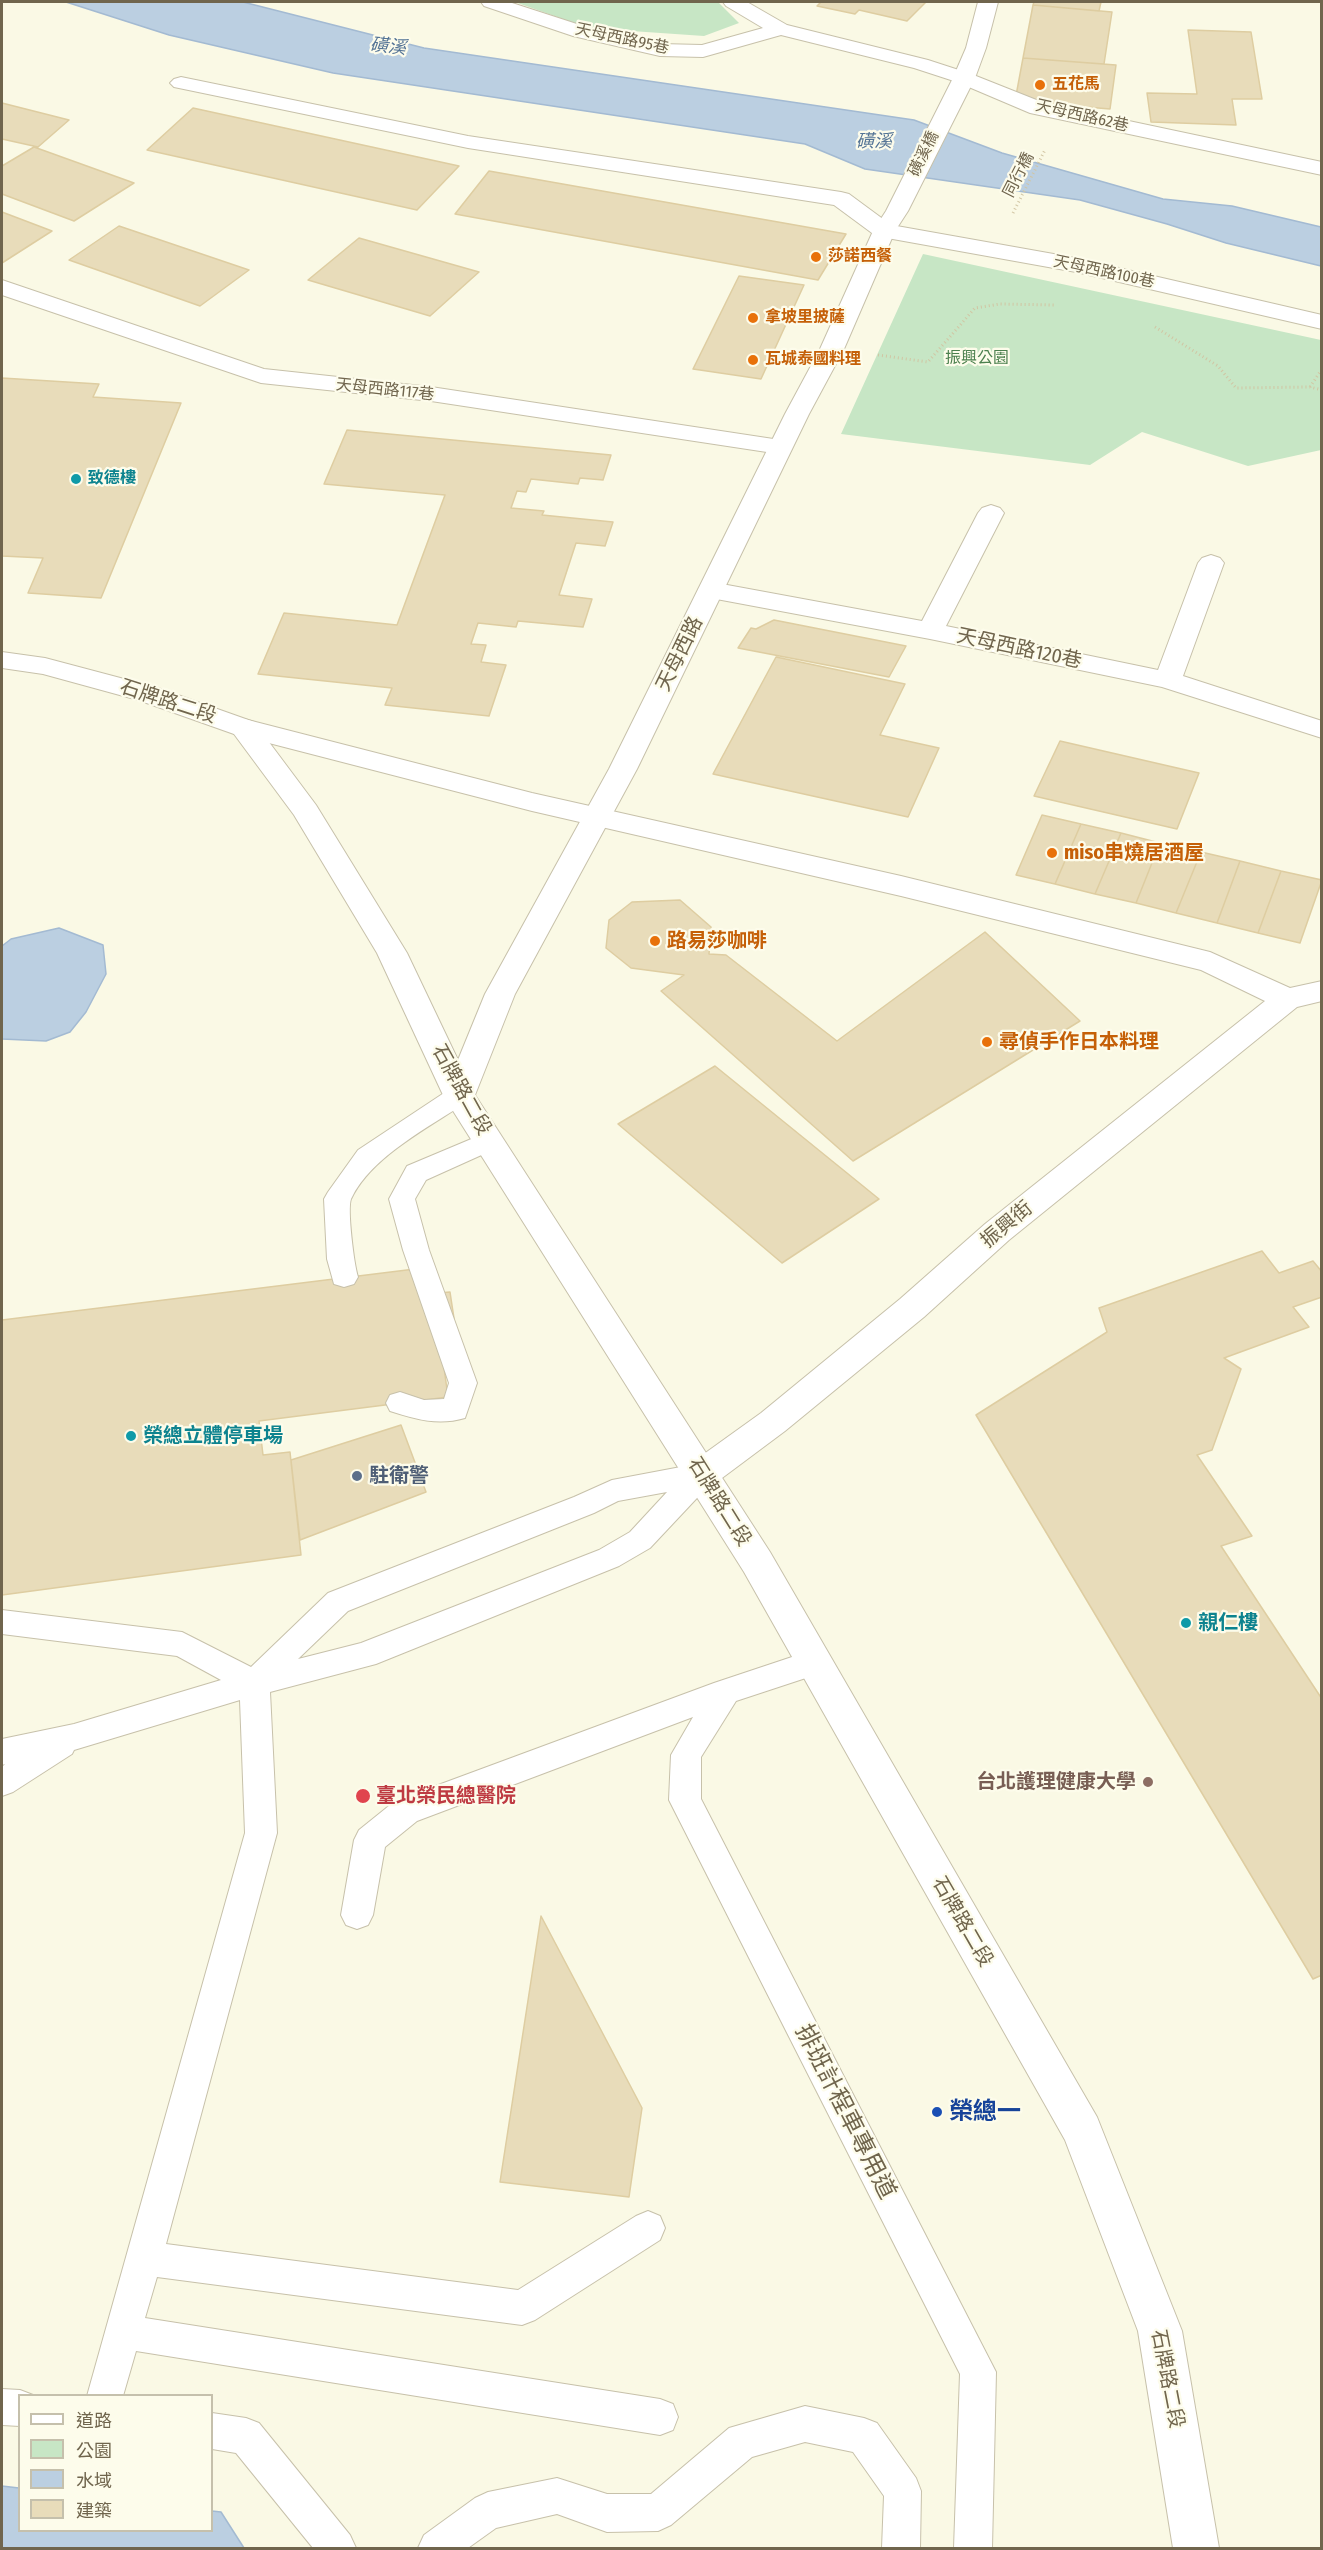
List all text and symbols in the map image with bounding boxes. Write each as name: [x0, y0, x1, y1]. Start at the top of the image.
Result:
street label: 天母西路95巷: [573, 20, 671, 58]
water label: 磺溪: [369, 34, 407, 60]
place label: 五花馬: [1052, 75, 1100, 95]
marker: 五花馬: [1033, 78, 1047, 92]
street label: 天母西路62巷: [1034, 96, 1130, 136]
street label: 磺溪橋: [905, 128, 943, 180]
water label: 磺溪: [856, 131, 892, 153]
street label: 同行橋: [1000, 149, 1038, 201]
place label: 莎諾西餐: [828, 247, 892, 267]
marker: 莎諾西餐: [809, 250, 823, 264]
street label: 天母西路100巷: [1052, 252, 1156, 292]
place label: 拿坡里披薩: [765, 308, 845, 328]
marker: 拿坡里披薩: [746, 311, 760, 325]
park label: 振興公園: [945, 349, 1009, 369]
place label: 瓦城泰國料理: [765, 350, 861, 370]
marker: 瓦城泰國料理: [746, 353, 760, 367]
street label: 天母西路117巷: [335, 375, 435, 405]
place label: 致德樓: [88, 469, 136, 489]
marker: 致德樓: [69, 472, 83, 486]
street label: 天母西路: [652, 613, 708, 695]
street label: 天母西路120巷: [954, 624, 1084, 674]
street label: 石牌路二段: [117, 675, 219, 729]
place label: miso串燒居酒屋: [1064, 841, 1204, 865]
marker: miso串燒居酒屋: [1045, 846, 1059, 860]
place label: 路易莎咖啡: [667, 929, 767, 953]
marker: 路易莎咖啡: [648, 934, 662, 948]
place label: 尋偵手作日本料理: [999, 1030, 1159, 1054]
marker: 尋偵手作日本料理: [980, 1035, 994, 1049]
street label: 石牌路二段: [426, 1040, 496, 1140]
street label: 振興街: [976, 1197, 1038, 1253]
place label: 榮總立體停車場: [143, 1424, 283, 1448]
marker: 榮總立體停車場: [124, 1429, 138, 1443]
street label: 石牌路二段: [682, 1453, 756, 1551]
place label: 駐衛警: [369, 1464, 429, 1488]
marker: 駐衛警: [350, 1469, 364, 1483]
place label: 親仁樓: [1198, 1611, 1258, 1635]
marker: 親仁樓: [1179, 1616, 1193, 1630]
place label: 台北護理健康大學: [976, 1770, 1136, 1794]
marker: 台北護理健康大學: [1141, 1775, 1155, 1789]
place label: 臺北榮民總醫院: [376, 1784, 516, 1808]
marker: 臺北榮民總醫院: [354, 1787, 372, 1805]
street label: 石牌路二段: [927, 1873, 997, 1971]
street label: 排班計程車專用道: [789, 2020, 901, 2204]
place label: 榮總一: [949, 2098, 1021, 2126]
marker: 榮總一: [930, 2105, 944, 2119]
street label: 石牌路二段: [1146, 2328, 1188, 2430]
legend: [18, 2394, 213, 2532]
text: 道路: [76, 2410, 112, 2432]
text: 公園: [76, 2440, 112, 2462]
text: 水域: [76, 2470, 112, 2492]
text: 建築: [76, 2500, 112, 2522]

